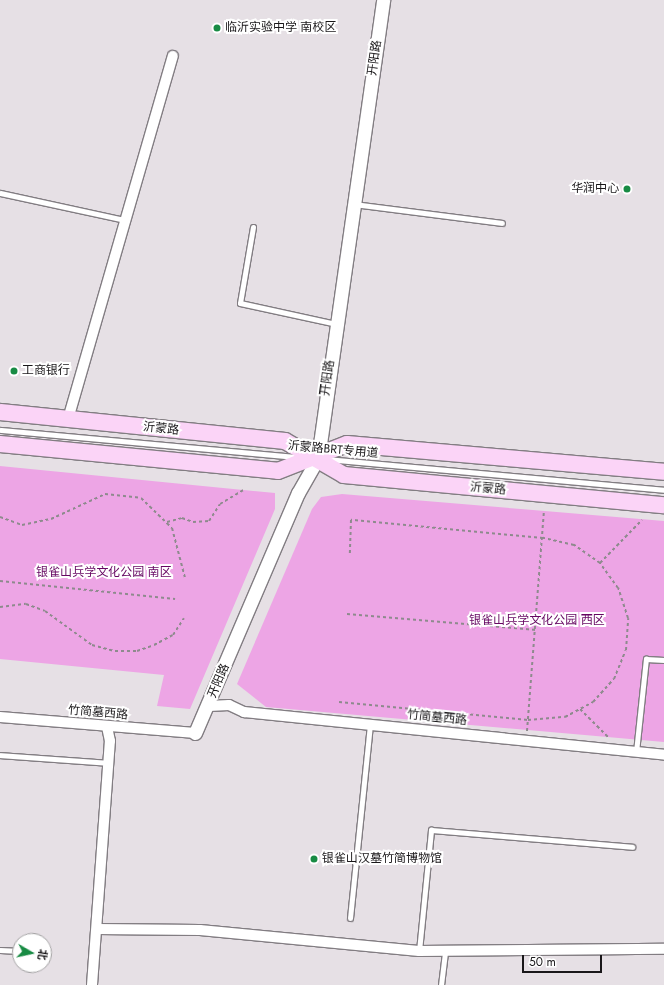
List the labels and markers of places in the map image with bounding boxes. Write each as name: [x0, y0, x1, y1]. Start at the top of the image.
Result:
place label: 临沂实验中学 南校区: [225, 21, 337, 35]
marker: 临沂实验中学 南校区: [212, 23, 222, 33]
place label: 华润中心: [571, 182, 619, 196]
marker: 华润中心: [622, 184, 632, 194]
place label: 工商银行: [22, 364, 70, 378]
marker: 工商银行: [9, 366, 19, 376]
place label: 银雀山汉墓竹简博物馆: [322, 852, 442, 866]
marker: 银雀山汉墓竹简博物馆: [309, 854, 319, 864]

